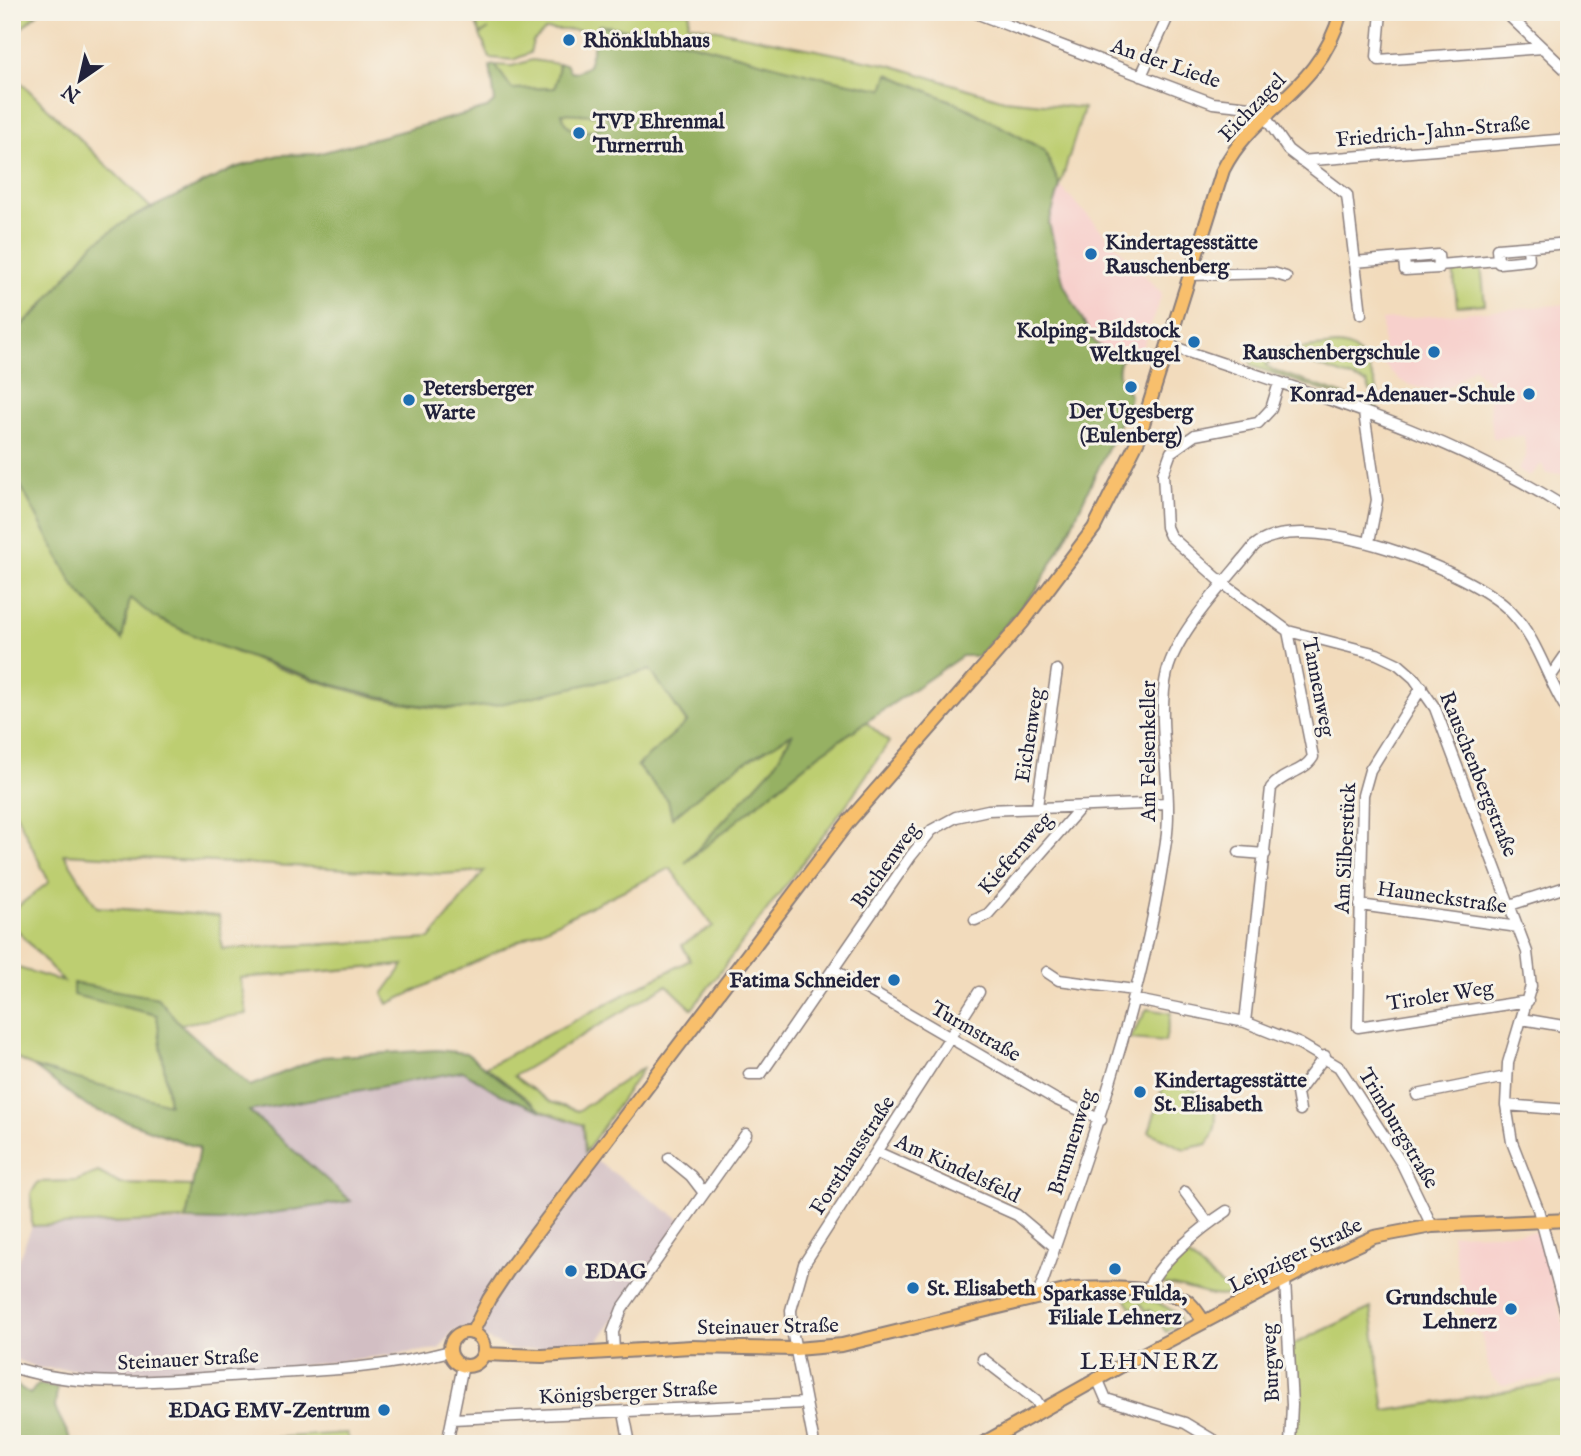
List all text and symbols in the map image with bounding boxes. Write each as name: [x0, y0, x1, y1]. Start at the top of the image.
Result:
place label: Rhönklubhaus: [583, 28, 710, 55]
marker: Rhönklubhaus: [561, 32, 577, 48]
street label: An der Liede: [1106, 33, 1224, 96]
north arrow: [46, 46, 116, 116]
street label: Eichzagel: [1214, 68, 1293, 148]
text: N: [58, 78, 86, 108]
place label: TVP Ehrenmal Turnerruh: [592, 109, 726, 160]
street label: Friedrich-Jahn-Straße: [1335, 111, 1532, 154]
marker: TVP Ehrenmal Turnerruh: [571, 125, 587, 141]
place label: Kindertagesstätte Rauschenberg: [1105, 230, 1258, 281]
marker: Kindertagesstätte Rauschenberg: [1083, 246, 1099, 262]
place label: Kolping-Bildstock Weltkugel: [1016, 318, 1181, 369]
marker: Kolping-Bildstock Weltkugel: [1186, 334, 1202, 350]
place label: Rauschenbergschule: [1242, 340, 1420, 367]
marker: Rauschenbergschule: [1426, 344, 1442, 360]
place label: Petersberger Warte: [422, 376, 534, 427]
marker: Der Ugesberg (Eulenberg): [1123, 379, 1139, 395]
place label: Konrad-Adenauer-Schule: [1289, 382, 1515, 409]
marker: Konrad-Adenauer-Schule: [1521, 386, 1537, 402]
marker: Petersberger Warte: [401, 392, 417, 408]
place label: Der Ugesberg (Eulenberg): [1069, 399, 1194, 450]
street label: Tannenweg: [1295, 635, 1340, 740]
street label: Am Felsenkeller: [1136, 680, 1163, 823]
street label: Eichenweg: [1010, 685, 1051, 785]
street label: Rauschenbergstraße: [1432, 688, 1523, 862]
street label: Am Silberstück: [1330, 781, 1363, 915]
street label: Kiefernweg: [973, 807, 1060, 901]
street label: Buchenweg: [846, 817, 927, 914]
street label: Hauneckstraße: [1375, 876, 1509, 921]
place label: Fatima Schneider: [729, 968, 880, 995]
marker: Fatima Schneider: [886, 972, 902, 988]
street label: Tiroler Weg: [1385, 975, 1496, 1018]
street label: Turmstraße: [925, 996, 1026, 1069]
street label: Trimburgstraße: [1351, 1063, 1445, 1194]
place label: Kindertagesstätte St. Elisabeth: [1154, 1068, 1307, 1119]
marker: Kindertagesstätte St. Elisabeth: [1132, 1084, 1148, 1100]
street label: Brunnenweg: [1043, 1085, 1102, 1199]
street label: Forsthausstraße: [805, 1091, 902, 1221]
street label: Am Kindelsfeld: [890, 1128, 1025, 1210]
street label: Leipziger Straße: [1224, 1212, 1367, 1300]
place label: EDAG: [585, 1259, 647, 1286]
marker: Sparkasse Fulda, Filiale Lehnerz: [1107, 1261, 1123, 1277]
marker: EDAG: [563, 1263, 579, 1279]
place label: St. Elisabeth: [927, 1276, 1037, 1303]
marker: St. Elisabeth: [905, 1280, 921, 1296]
place label: Sparkasse Fulda, Filiale Lehnerz: [1043, 1281, 1187, 1332]
place label: Grundschule Lehnerz: [1386, 1285, 1497, 1336]
marker: Grundschule Lehnerz: [1503, 1301, 1519, 1317]
street label: Steinauer Straße: [697, 1313, 839, 1342]
street label: Burgweg: [1256, 1322, 1287, 1403]
street label: Steinauer Straße: [117, 1343, 260, 1378]
district label: LEHNERZ: [1080, 1347, 1220, 1378]
street label: Königsberger Straße: [538, 1375, 719, 1412]
place label: EDAG EMV-Zentrum: [169, 1398, 371, 1425]
marker: EDAG EMV-Zentrum: [376, 1402, 392, 1418]

